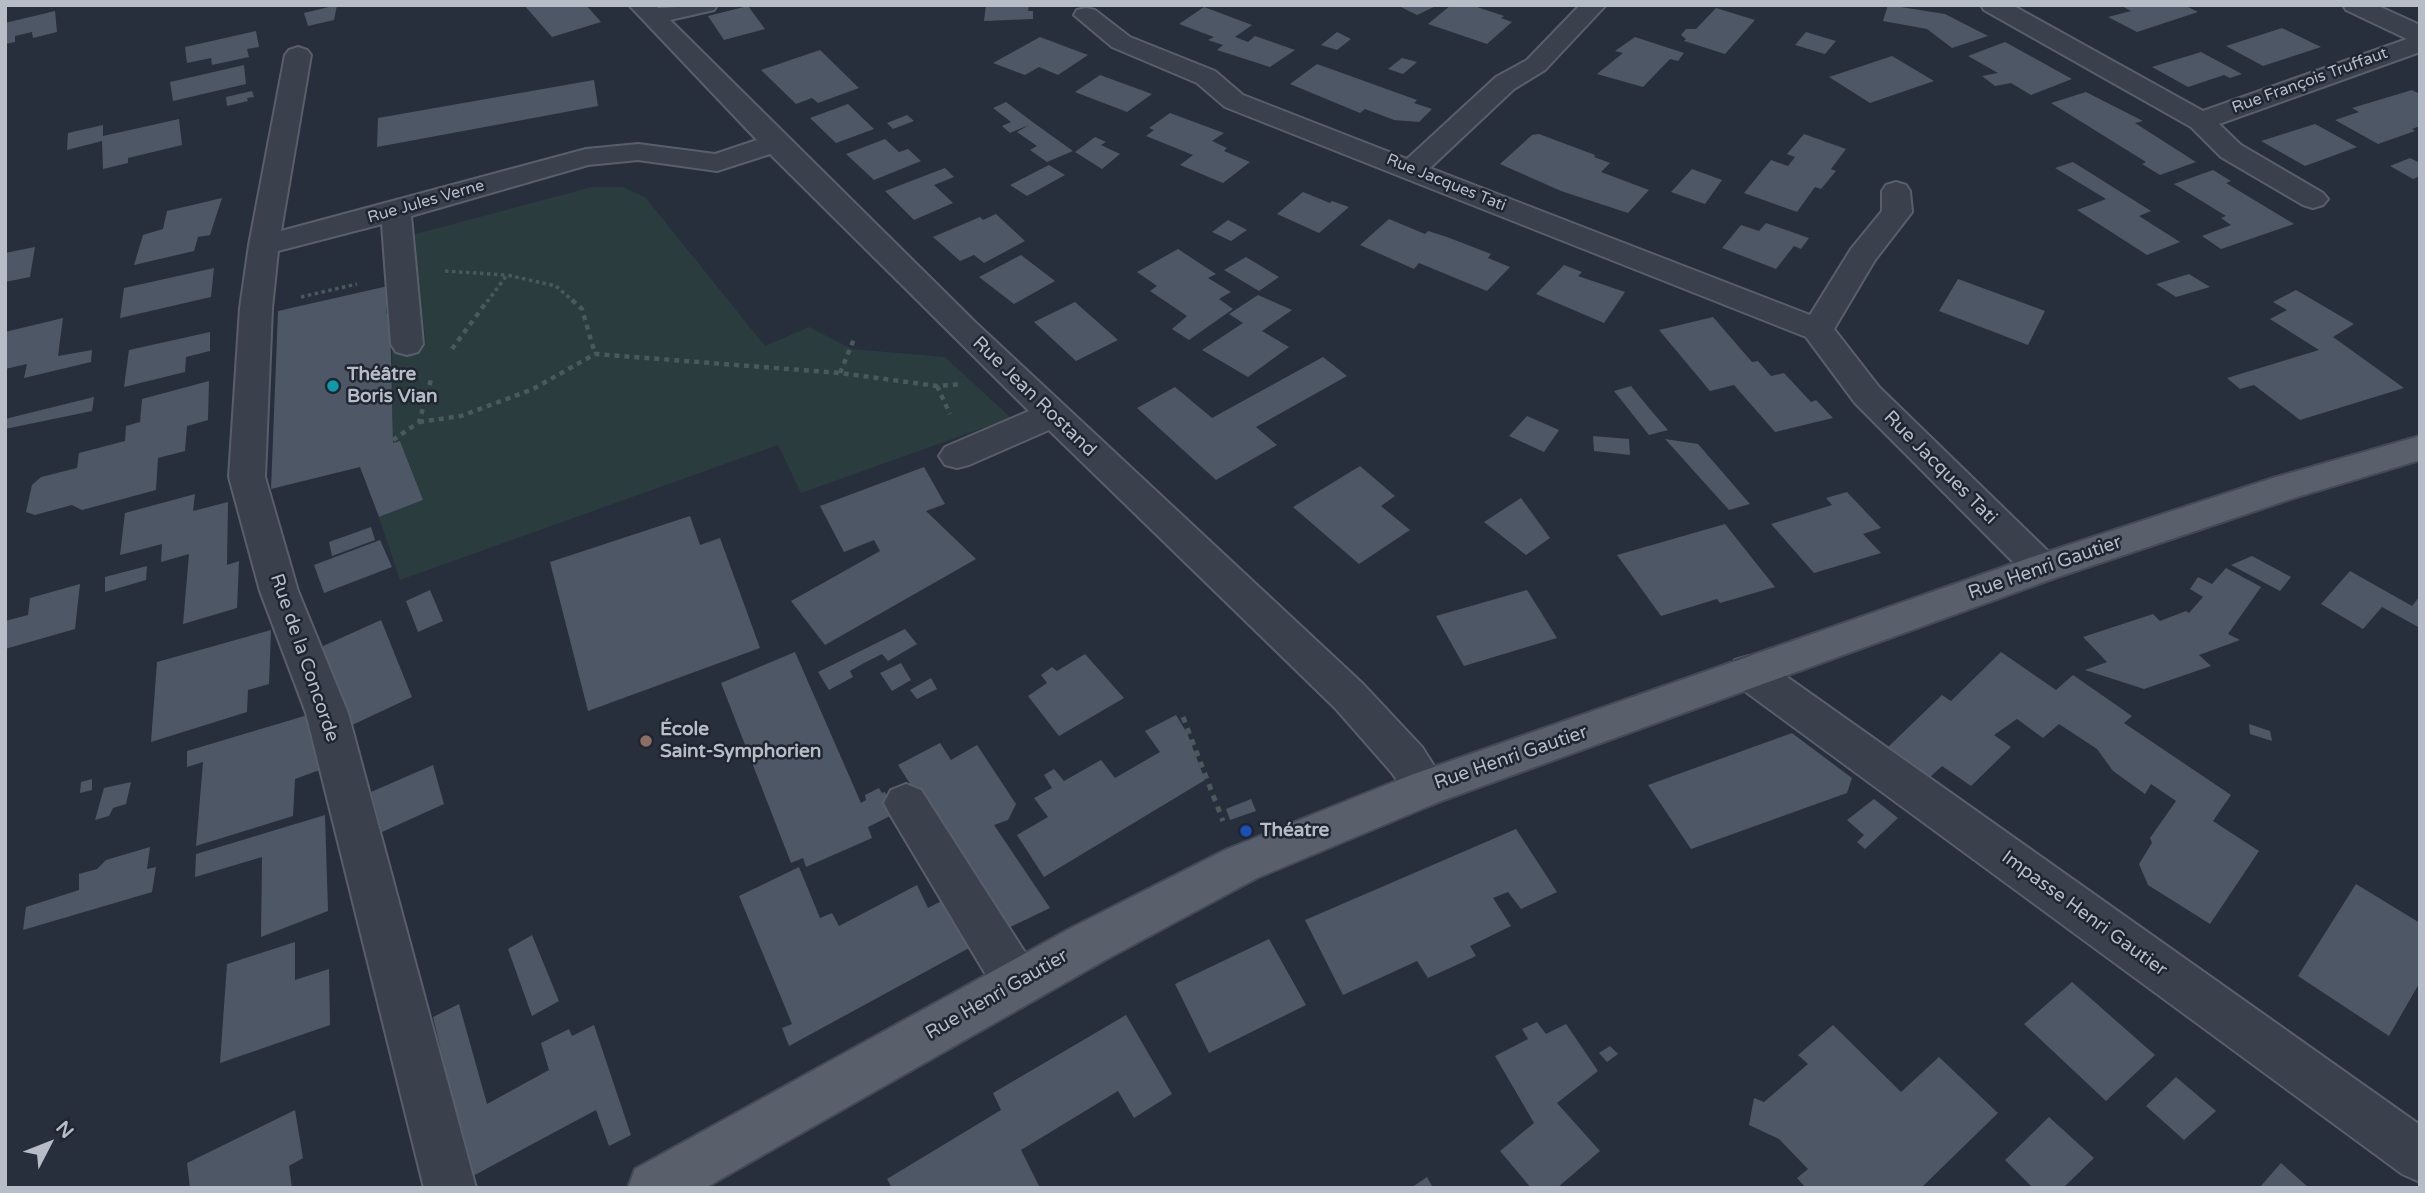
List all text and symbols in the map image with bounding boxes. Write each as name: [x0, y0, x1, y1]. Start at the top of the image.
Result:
street label: Rue François Truffaut: [2230, 44, 2390, 118]
street label: Rue Jacques Tati: [1383, 150, 1509, 216]
street label: Rue Jules Verne: [365, 176, 487, 228]
street label: Rue Jean Rostand: [967, 332, 1101, 462]
place label: Théâtre Boris Vian: [347, 364, 438, 408]
marker: Théâtre Boris Vian: [325, 378, 341, 394]
street label: Rue Jacques Tati: [1878, 406, 2002, 530]
street label: Rue Henri Gautier: [1965, 531, 2125, 605]
street label: Rue de la Concorde: [265, 571, 343, 745]
place label: École Saint-Symphorien: [660, 719, 821, 763]
street label: Rue Henri Gautier: [1431, 721, 1591, 795]
marker: École Saint-Symphorien: [638, 733, 654, 749]
place label: Théatre: [1260, 820, 1329, 842]
marker: Théatre: [1238, 823, 1254, 839]
street label: Impasse Henri Gautier: [1997, 846, 2171, 982]
street label: Rue Henri Gautier: [922, 945, 1072, 1045]
north arrow: [14, 1109, 84, 1179]
text: N: [51, 1117, 78, 1143]

